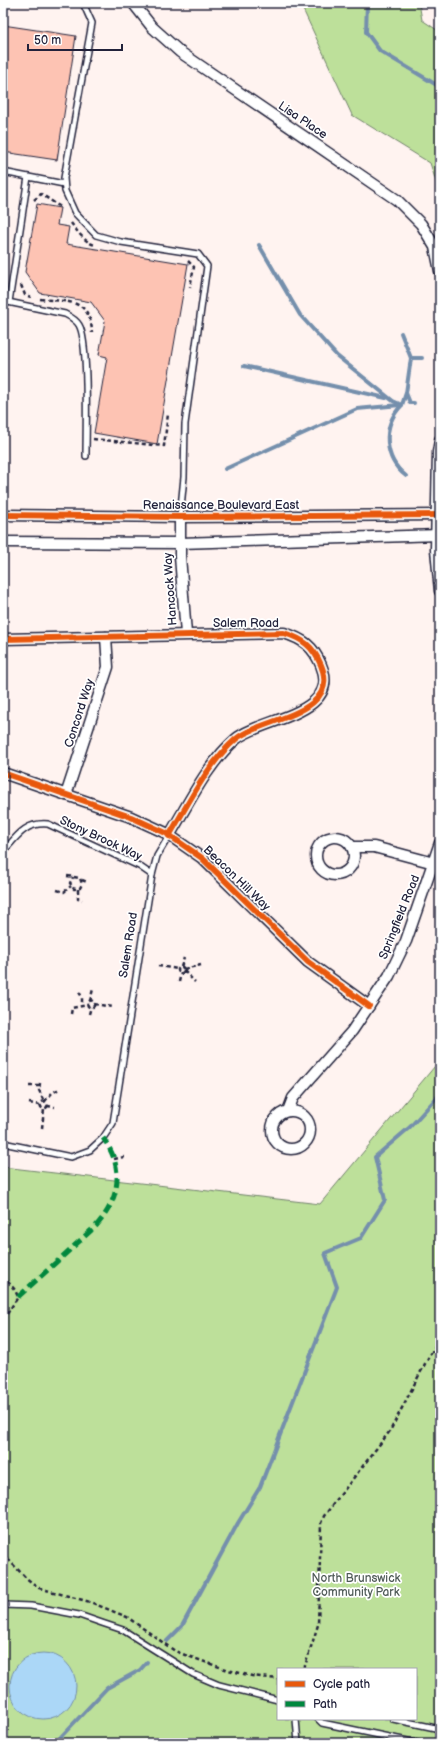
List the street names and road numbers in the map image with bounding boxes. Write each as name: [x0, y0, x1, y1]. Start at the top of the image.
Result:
street label: Lisa Place: [275, 99, 330, 142]
street label: Renaissance Boulevard East: [143, 498, 300, 513]
street label: Hancock Way: [160, 551, 181, 626]
street label: Salem Road: [213, 616, 279, 631]
street label: Concord Way: [61, 676, 98, 749]
street label: Stony Brook Way: [57, 813, 145, 864]
street label: Beacon Hill Way: [200, 843, 274, 915]
street label: Springfield Road: [376, 873, 423, 962]
street label: Salem Road: [116, 911, 141, 979]

